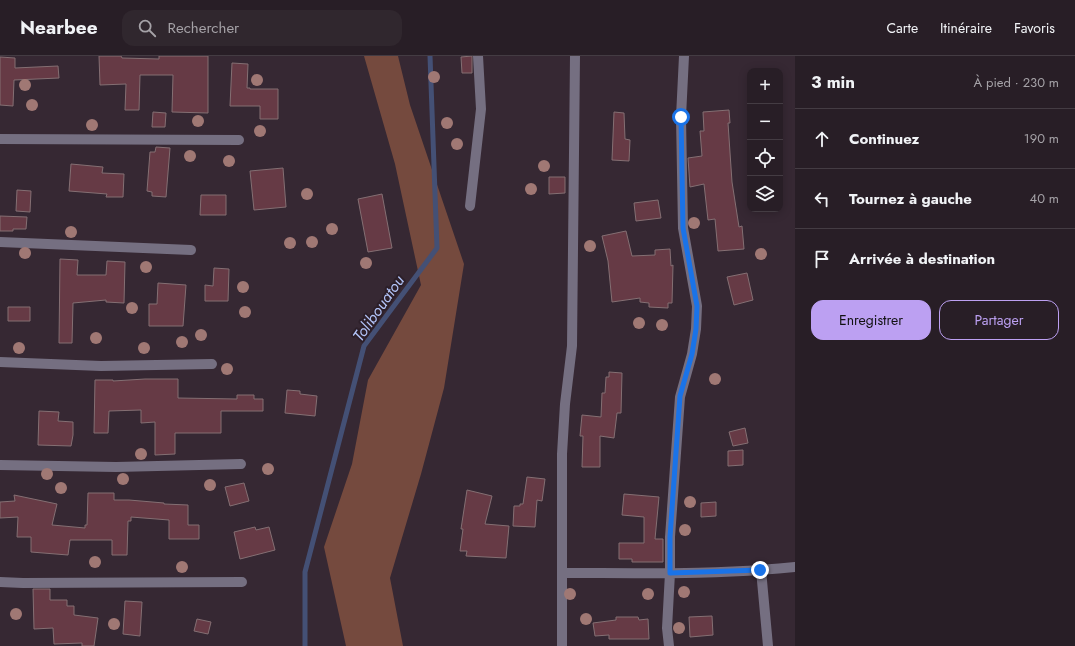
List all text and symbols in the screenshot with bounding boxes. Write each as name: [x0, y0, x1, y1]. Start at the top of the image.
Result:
search box: [122, 10, 402, 46]
text: Nearbee: [20, 14, 98, 41]
icon: search: [136, 17, 158, 39]
text: Rechercher: [168, 17, 239, 39]
text: Carte: [886, 18, 918, 38]
text: Itinéraire: [940, 18, 992, 38]
text: Favoris: [1014, 18, 1055, 38]
map controls: [747, 68, 783, 212]
button: +: [747, 68, 783, 104]
text: 3 min: [811, 70, 855, 94]
text: À pied · 230 m: [974, 73, 1059, 92]
button: −: [747, 104, 783, 140]
route start: [672, 108, 690, 126]
icon: ahead: [811, 128, 833, 150]
text: Continuez: [849, 128, 919, 150]
text: 190 m: [1024, 129, 1059, 148]
button: locate: [747, 140, 783, 176]
button: layers: [747, 176, 783, 212]
icon: left: [811, 188, 833, 210]
text: Tournez à gauche: [849, 188, 972, 210]
text: 40 m: [1030, 189, 1059, 208]
icon: arrive: [811, 248, 833, 270]
text: Arrivée à destination: [849, 248, 995, 270]
water label: Tolibouatou: [347, 270, 410, 346]
button: Enregistrer: [811, 300, 931, 340]
button: Partager: [939, 300, 1059, 340]
route end: [751, 561, 769, 579]

